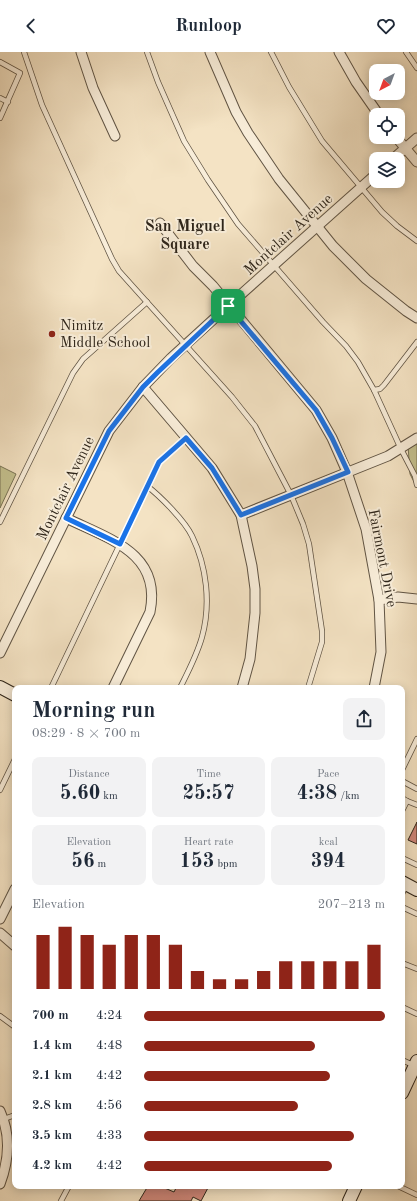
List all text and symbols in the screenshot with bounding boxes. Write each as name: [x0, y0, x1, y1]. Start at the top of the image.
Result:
icon: back: [20, 15, 42, 37]
icon: heart: [375, 15, 397, 37]
text: Runloop: [175, 17, 242, 35]
north arrow: [369, 64, 405, 100]
map controls: [369, 64, 405, 188]
button: locate: [369, 108, 405, 144]
button: layers: [369, 152, 405, 188]
street label: Montclair Avenue: [242, 192, 336, 279]
district label: San Miguel Square: [145, 219, 225, 253]
pin: [211, 289, 245, 323]
icon: arrive: [217, 295, 239, 317]
place label: Nimitz Middle School: [60, 319, 150, 351]
marker: Nimitz Middle School: [47, 329, 57, 339]
street label: Montclair Avenue: [35, 434, 98, 543]
street label: Fairmont Drive: [365, 508, 398, 609]
button: share: [343, 698, 385, 740]
text: Morning run: [32, 700, 155, 722]
text: 08:29 · 8 × 700 m: [32, 727, 140, 740]
text: Distance: [68, 769, 110, 780]
text: Time: [196, 769, 221, 780]
text: Pace: [317, 769, 339, 780]
text: 5.60: [60, 784, 100, 804]
text: 25:57: [182, 784, 234, 804]
text: 4:38: [297, 784, 337, 804]
text: km: [100, 791, 118, 802]
text: /km: [337, 791, 360, 802]
text: Elevation: [66, 837, 111, 848]
text: Heart rate: [184, 837, 233, 848]
text: kcal: [319, 837, 338, 848]
text: 56: [71, 852, 95, 872]
text: 153: [180, 852, 214, 872]
text: 394: [311, 852, 346, 872]
text: m: [95, 859, 106, 870]
text: bpm: [214, 859, 237, 870]
text: Elevation: [32, 898, 85, 911]
text: 207–213 m: [318, 898, 385, 911]
text: 700 m: [32, 1009, 69, 1022]
text: 4:24: [96, 1009, 122, 1022]
text: 1.4 km: [32, 1039, 72, 1052]
text: 4:48: [96, 1039, 122, 1052]
text: 2.1 km: [32, 1069, 72, 1082]
text: 4:42: [96, 1069, 122, 1082]
text: 2.8 km: [32, 1099, 72, 1112]
text: 4:56: [96, 1099, 122, 1112]
text: 3.5 km: [32, 1129, 72, 1142]
text: 4:33: [96, 1129, 122, 1142]
text: 4.2 km: [32, 1159, 72, 1172]
text: 4:42: [96, 1159, 122, 1172]

